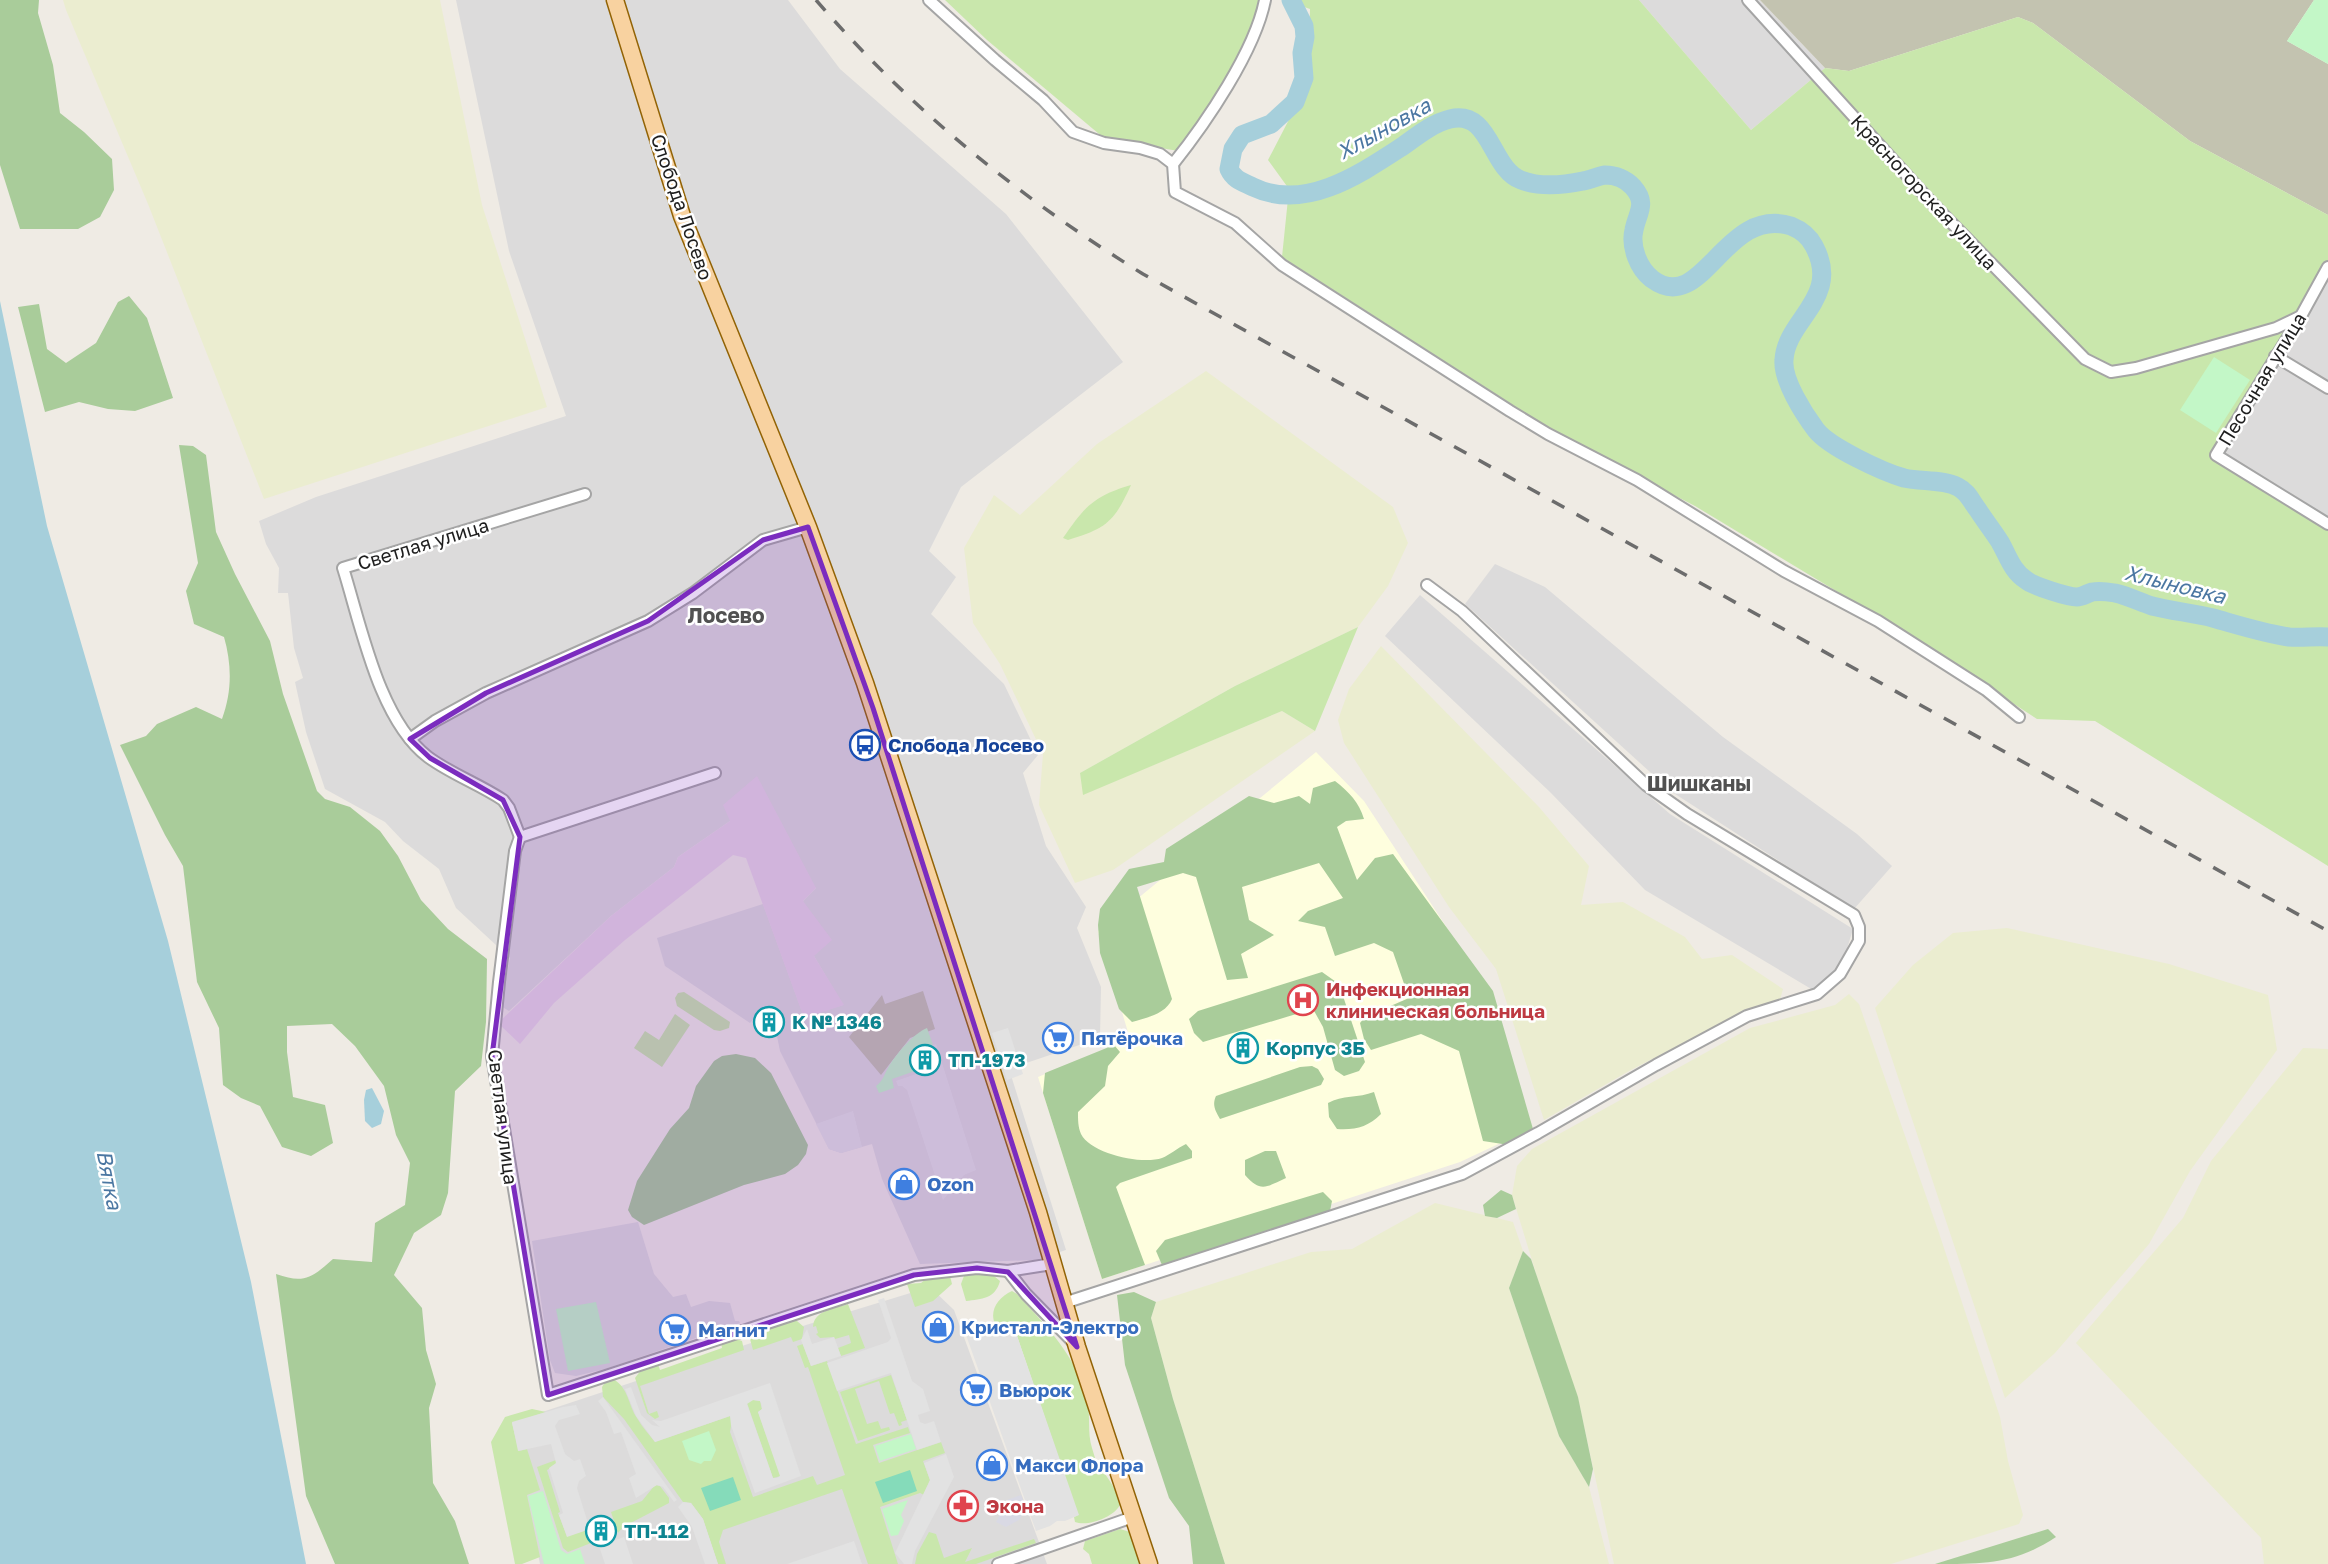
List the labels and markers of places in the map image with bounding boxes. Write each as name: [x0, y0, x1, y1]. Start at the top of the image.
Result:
bus stop icon: Слобода Лосево: [848, 728, 882, 762]
place label: Слобода Лосево: [888, 733, 1044, 756]
place label: Инфекционная клиническая больница: [1326, 977, 1545, 1022]
hospital icon: Инфекционная клиническая больница: [1286, 983, 1320, 1017]
building icon: К № 1346: [752, 1005, 786, 1039]
place label: К № 1346: [792, 1010, 882, 1033]
supermarket icon: Пятёрочка: [1041, 1021, 1075, 1055]
place label: Пятёрочка: [1081, 1026, 1183, 1049]
building icon: Корпус 3Б: [1226, 1031, 1260, 1065]
place label: Корпус 3Б: [1266, 1036, 1365, 1059]
building icon: ТП-1973: [908, 1043, 942, 1077]
place label: ТП-1973: [948, 1048, 1026, 1071]
shop icon: Ozon: [887, 1167, 921, 1201]
place label: Ozon: [927, 1172, 974, 1195]
shop icon: Кристалл-Электро: [921, 1310, 955, 1344]
supermarket icon: Магнит: [658, 1313, 692, 1347]
place label: Кристалл-Электро: [961, 1315, 1139, 1338]
place label: Магнит: [698, 1318, 768, 1341]
supermarket icon: Вьюрок: [959, 1373, 993, 1407]
place label: Вьюрок: [999, 1378, 1072, 1401]
shop icon: Макси Флора: [975, 1448, 1009, 1482]
place label: Макси Флора: [1015, 1453, 1143, 1476]
pharmacy icon: Экона: [946, 1489, 980, 1523]
place label: Экона: [986, 1494, 1044, 1517]
building icon: ТП-112: [584, 1514, 618, 1548]
place label: ТП-112: [624, 1519, 689, 1542]

